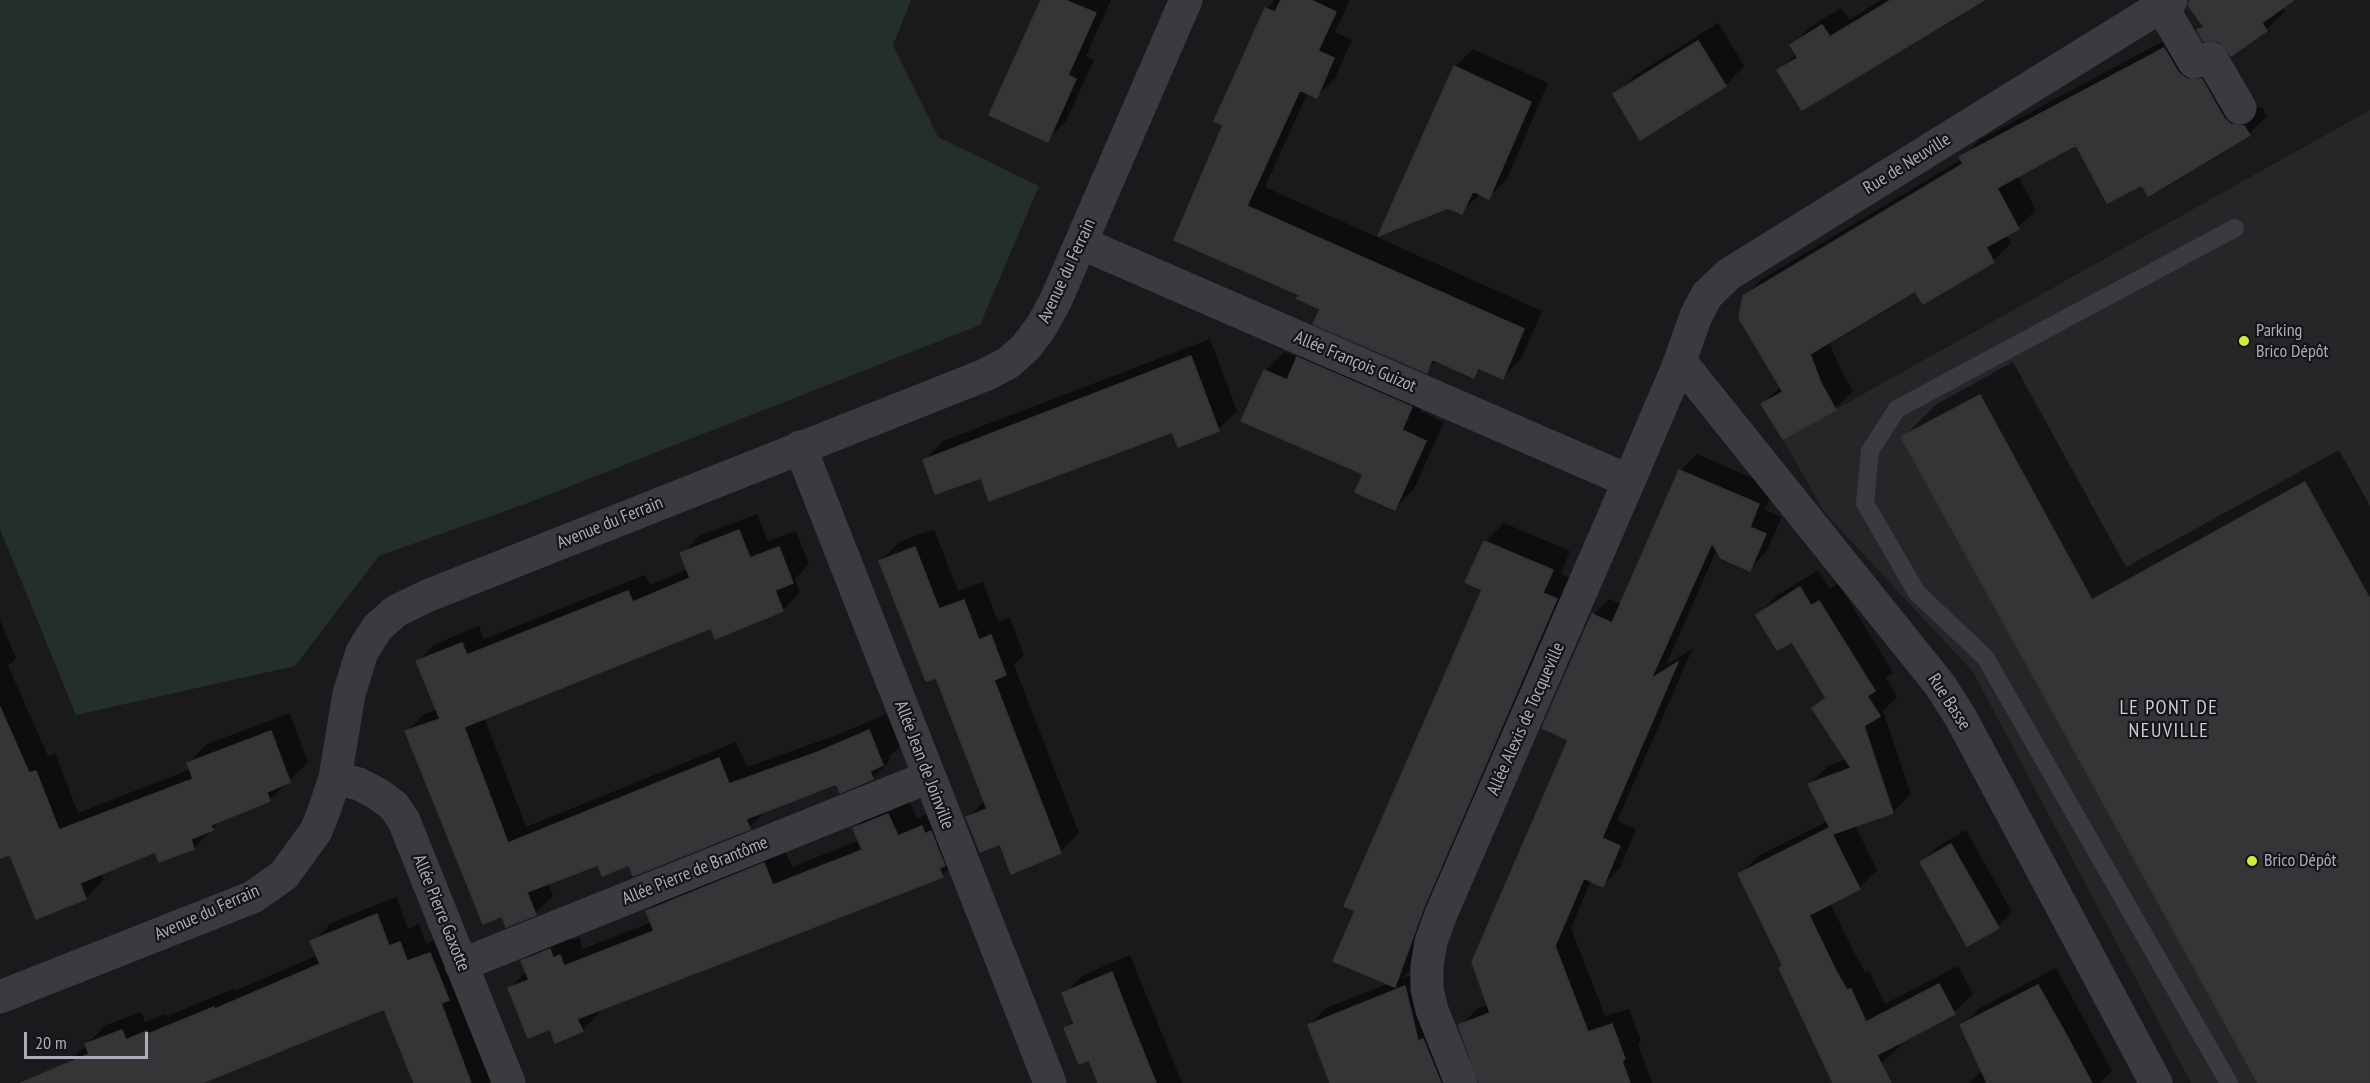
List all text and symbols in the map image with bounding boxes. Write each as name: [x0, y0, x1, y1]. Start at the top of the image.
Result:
street label: Rue de Neuville: [1860, 129, 1954, 199]
street label: Avenue du Ferrain: [1033, 215, 1101, 327]
place label: Parking Brico Dépôt: [2256, 320, 2328, 362]
street label: Allée François Guizot: [1291, 327, 1419, 397]
marker: Parking Brico Dépôt: [2237, 334, 2251, 348]
street label: Avenue du Ferrain: [554, 492, 666, 554]
street label: Allée Alexis de Tocqueville: [1483, 639, 1569, 799]
street label: Rue Basse: [1923, 670, 1975, 734]
district label: LE PONT DE NEUVILLE: [2120, 696, 2218, 743]
street label: Allée Jean de Joinville: [890, 698, 958, 832]
street label: Allée Pierre de Brantôme: [619, 832, 771, 910]
place label: Brico Dépôt: [2264, 850, 2336, 872]
street label: Allée Pierre Gaxotte: [408, 851, 474, 975]
marker: Brico Dépôt: [2245, 854, 2259, 868]
street label: Avenue du Ferrain: [151, 880, 263, 946]
scale bar: [27, 1020, 152, 1058]
text: 20 m: [35, 1031, 67, 1054]

